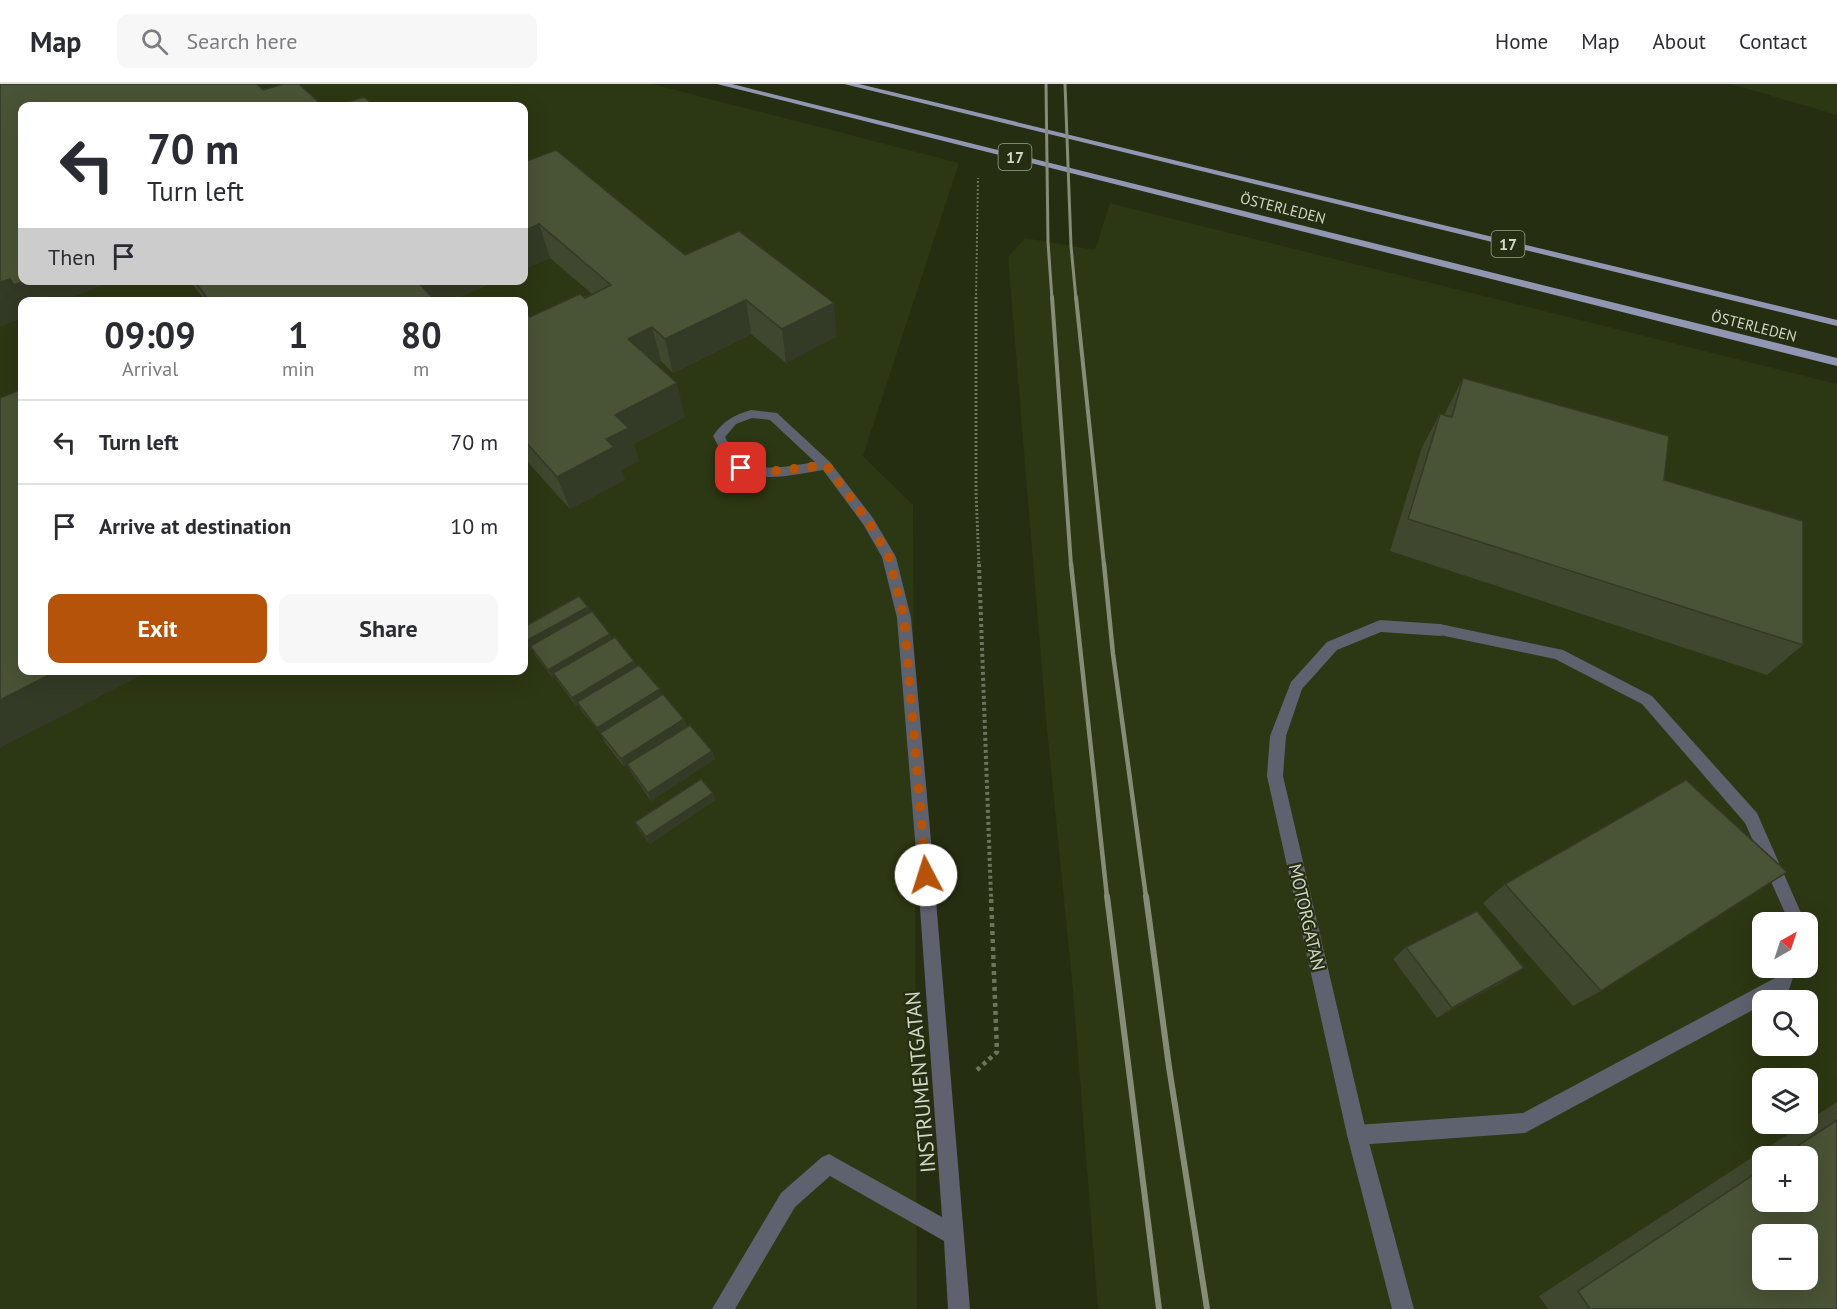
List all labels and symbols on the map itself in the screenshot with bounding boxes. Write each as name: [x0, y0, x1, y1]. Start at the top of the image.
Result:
road number: 17: [998, 144, 1032, 170]
street label: ÖSTERLEDEN: [1238, 188, 1328, 228]
road number: 17: [1492, 231, 1524, 257]
street label: ÖSTERLEDEN: [1709, 306, 1799, 346]
pin: [715, 442, 766, 493]
position arrow: [894, 843, 958, 907]
street label: MOTORGATAN: [1284, 861, 1330, 973]
north arrow: [1752, 912, 1818, 978]
street label: INSTRUMENTGATAN: [899, 990, 941, 1174]

